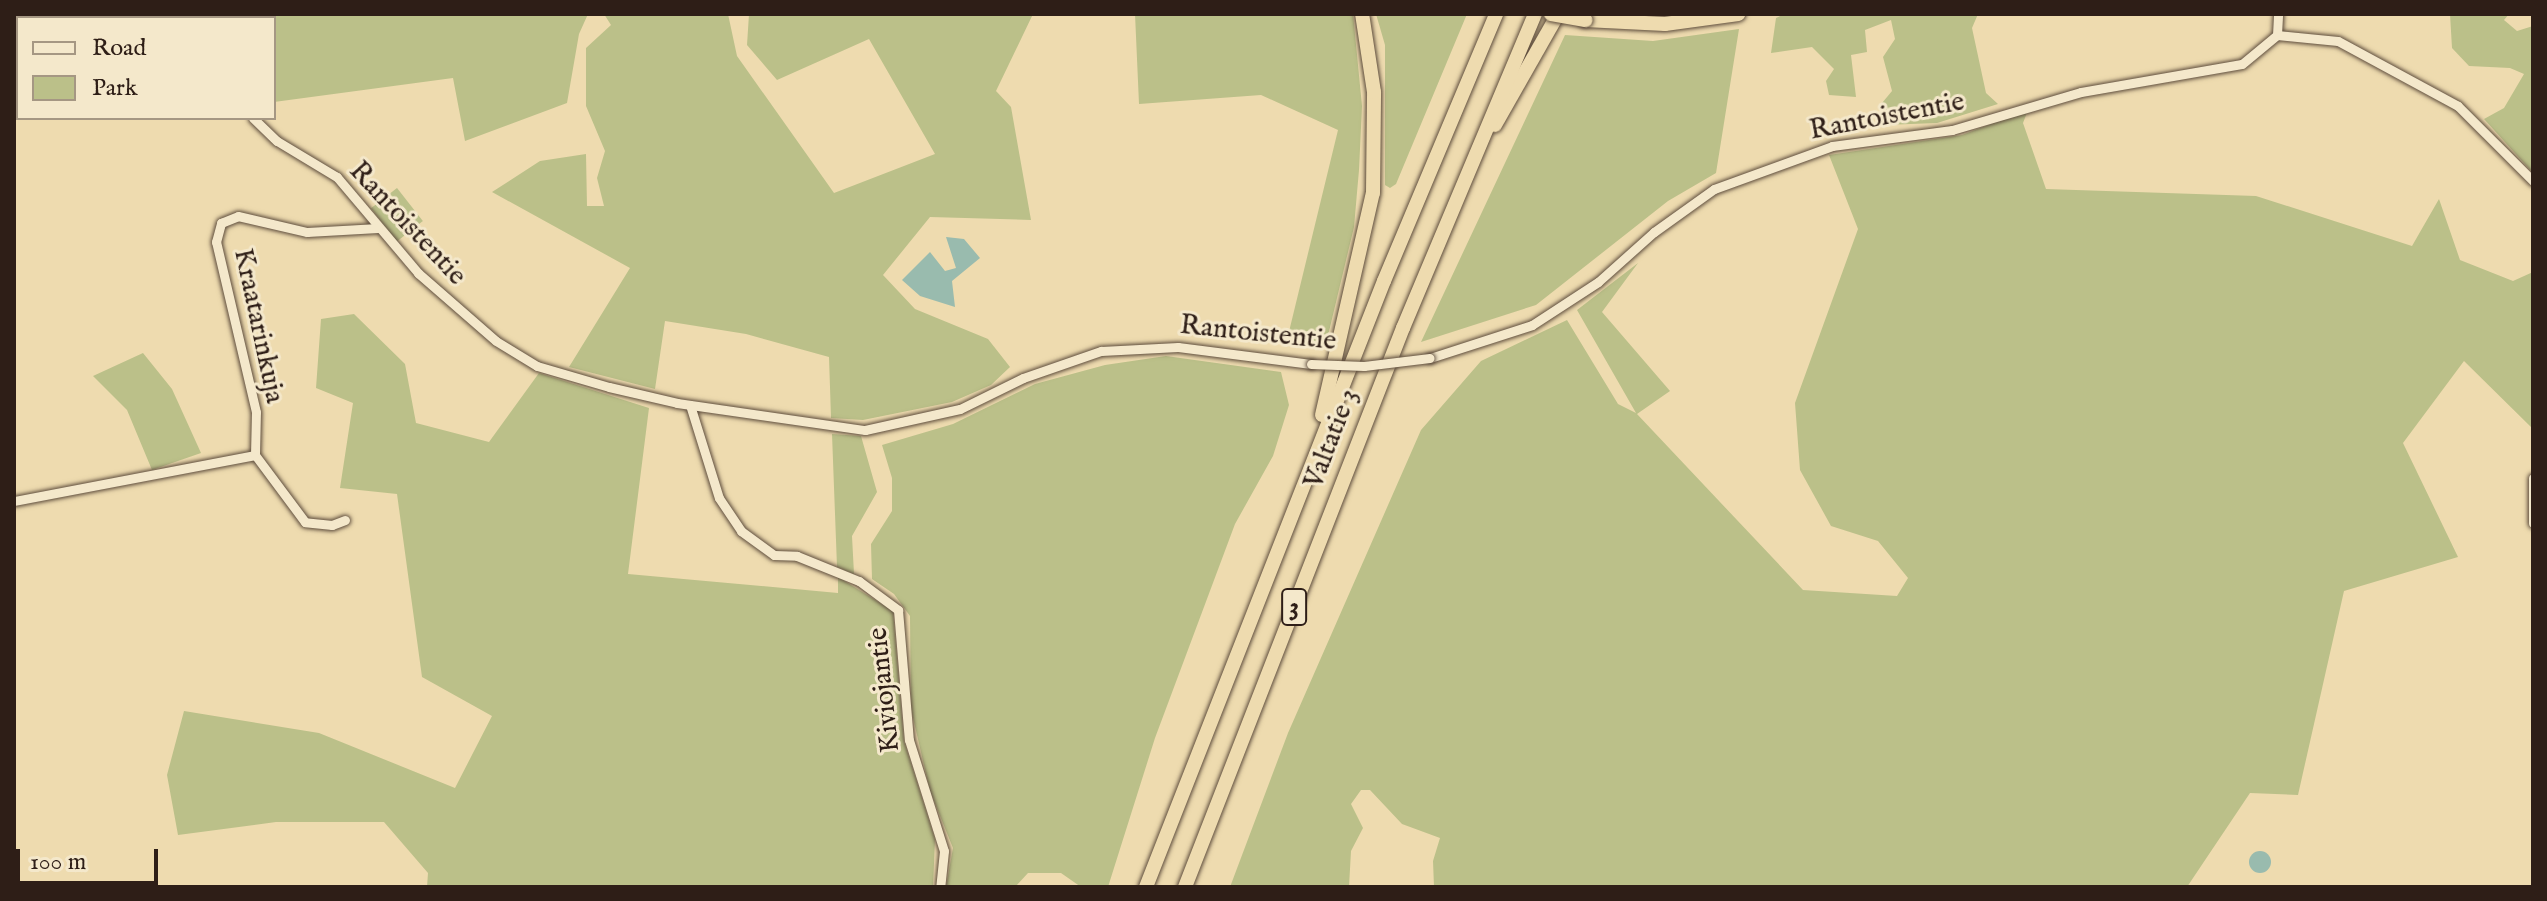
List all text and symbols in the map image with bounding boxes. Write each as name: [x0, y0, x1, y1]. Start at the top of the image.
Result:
legend: [16, 16, 276, 120]
text: Road: [92, 33, 146, 64]
text: Park: [92, 73, 138, 104]
street label: Rantoistentie: [1807, 86, 1967, 148]
street label: Rantoistentie: [341, 155, 473, 293]
street label: Kraatarinkuja: [225, 246, 291, 406]
street label: Rantoistentie: [1178, 309, 1338, 359]
street label: Valtatie 3: [1298, 384, 1366, 494]
road number: 3: [1280, 585, 1308, 629]
street label: Kiviojantie: [862, 626, 908, 754]
scale bar: [20, 833, 162, 883]
text: 100 m: [30, 847, 86, 878]

